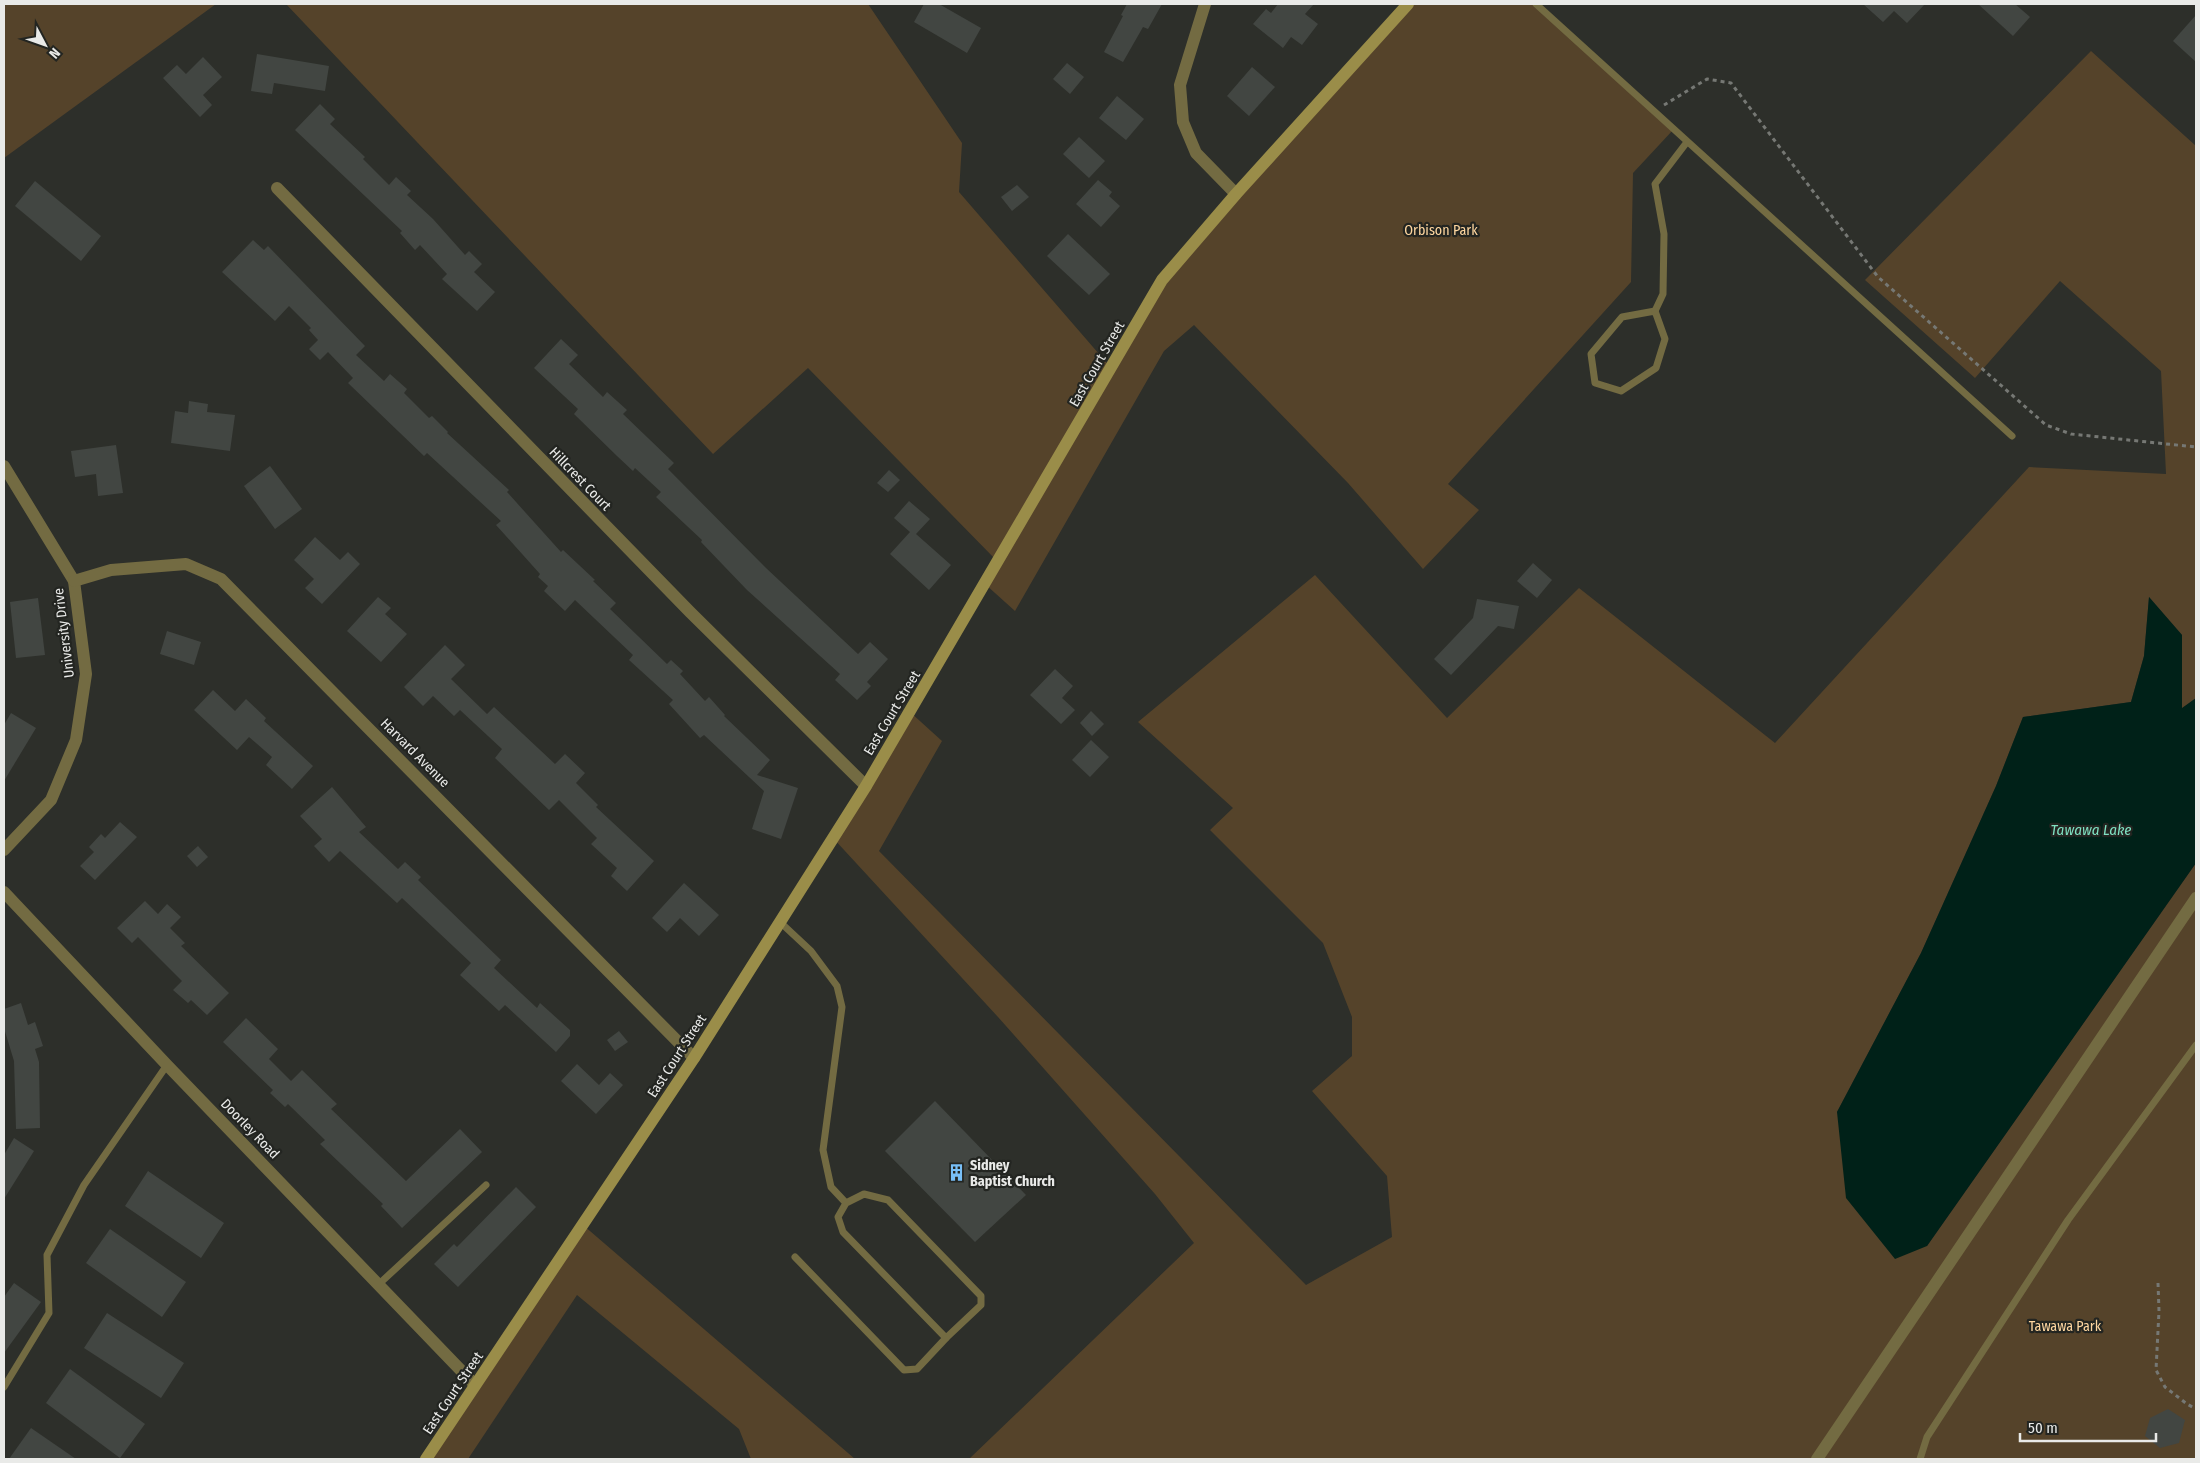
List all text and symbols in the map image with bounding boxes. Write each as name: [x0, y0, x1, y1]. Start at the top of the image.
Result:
north arrow: [20, 20, 70, 70]
text: N: [45, 44, 64, 62]
park label: Orbison Park: [1404, 222, 1478, 239]
street label: East Court Street: [1066, 318, 1128, 410]
street label: Hillcrest Court: [546, 444, 615, 515]
street label: University Drive: [50, 587, 78, 679]
street label: East Court Street: [860, 667, 924, 758]
street label: Harvard Avenue: [377, 715, 453, 791]
water label: Tawawa Lake: [2051, 821, 2131, 839]
street label: East Court Street: [644, 1011, 710, 1101]
street label: Doorley Road: [217, 1095, 283, 1163]
place label: Sidney Baptist Church: [970, 1157, 1055, 1190]
building icon: Sidney Baptist Church: [946, 1163, 966, 1183]
park label: Tawawa Park: [2029, 1318, 2102, 1335]
street label: East Court Street: [419, 1348, 487, 1437]
scale bar: [2020, 1410, 2156, 1442]
text: 50 m: [2028, 1419, 2058, 1437]

